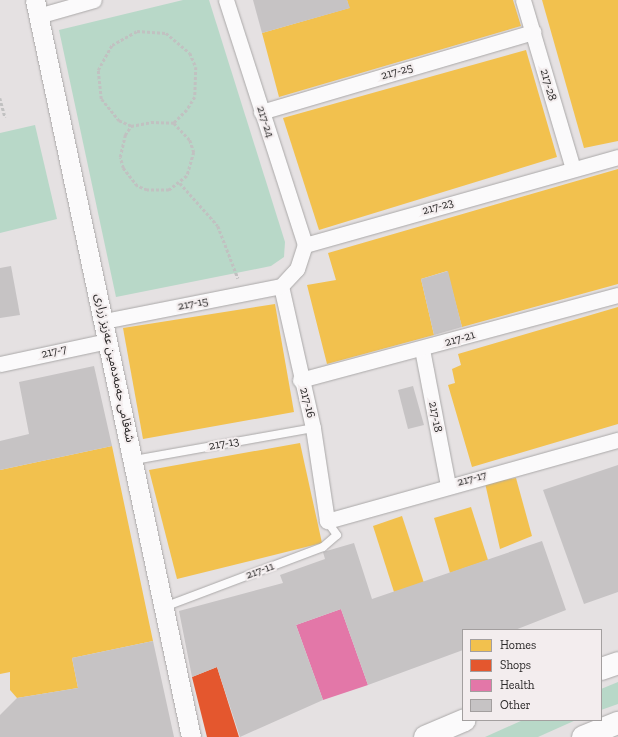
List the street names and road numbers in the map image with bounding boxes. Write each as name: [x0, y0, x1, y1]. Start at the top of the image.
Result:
street label: 217-25: [379, 61, 415, 83]
street label: 217-28: [537, 67, 559, 103]
street label: 217-24: [253, 104, 277, 140]
street label: 217-23: [421, 196, 455, 218]
street label: شەقامی حەمەدەمین عەزیز زراری: [91, 292, 137, 444]
street label: 217-15: [177, 294, 209, 314]
street label: 217-21: [443, 328, 477, 350]
street label: 217-7: [40, 342, 68, 362]
street label: 217-16: [296, 386, 318, 420]
street label: 217-18: [425, 400, 445, 434]
street label: 217-13: [208, 434, 240, 454]
street label: 217-17: [456, 468, 488, 490]
street label: 217-11: [244, 559, 276, 583]

